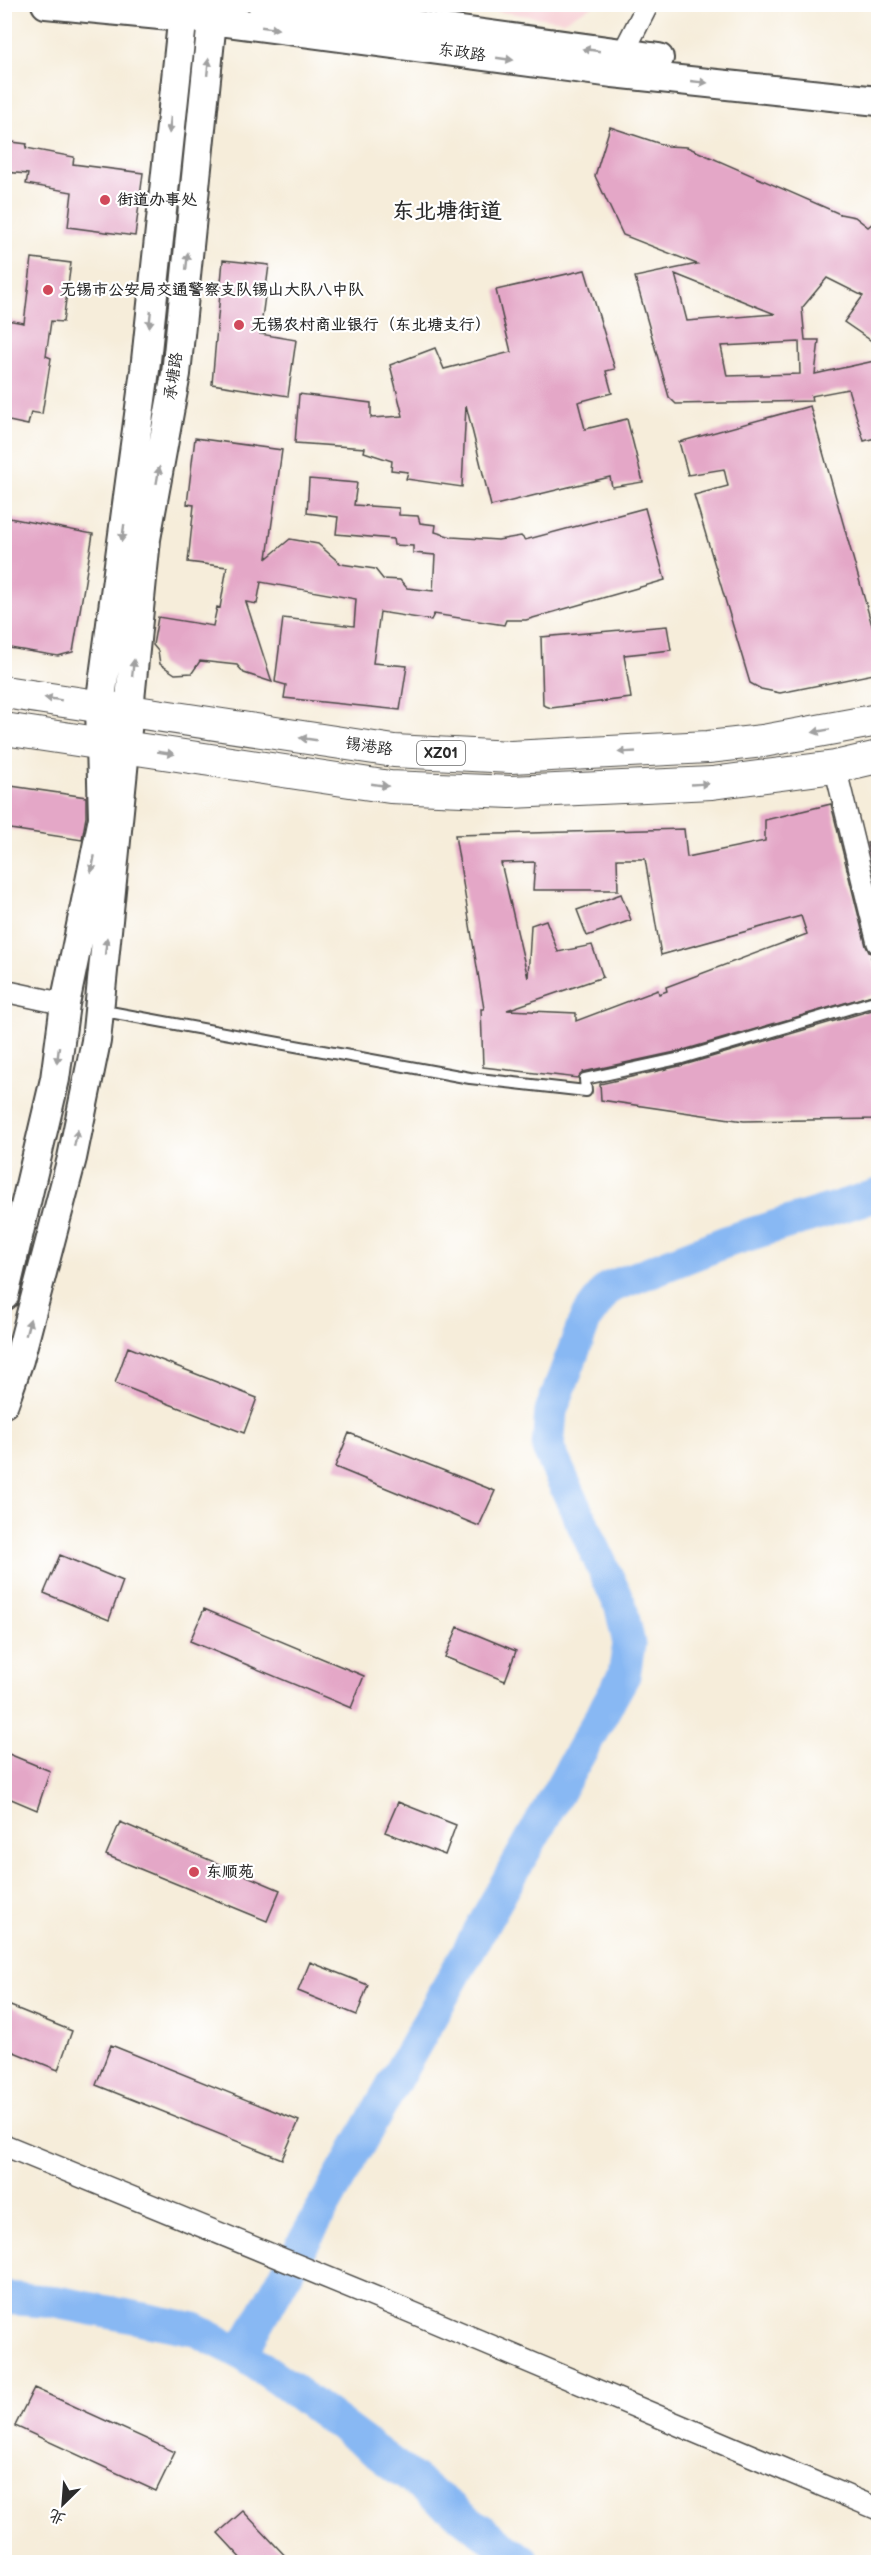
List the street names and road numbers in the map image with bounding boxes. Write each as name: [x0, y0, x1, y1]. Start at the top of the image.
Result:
street label: 东政路: [437, 40, 487, 66]
street label: 承塘路: [161, 351, 187, 401]
street label: 锡港路: [344, 734, 394, 760]
road number: XZ01: [417, 741, 465, 765]

